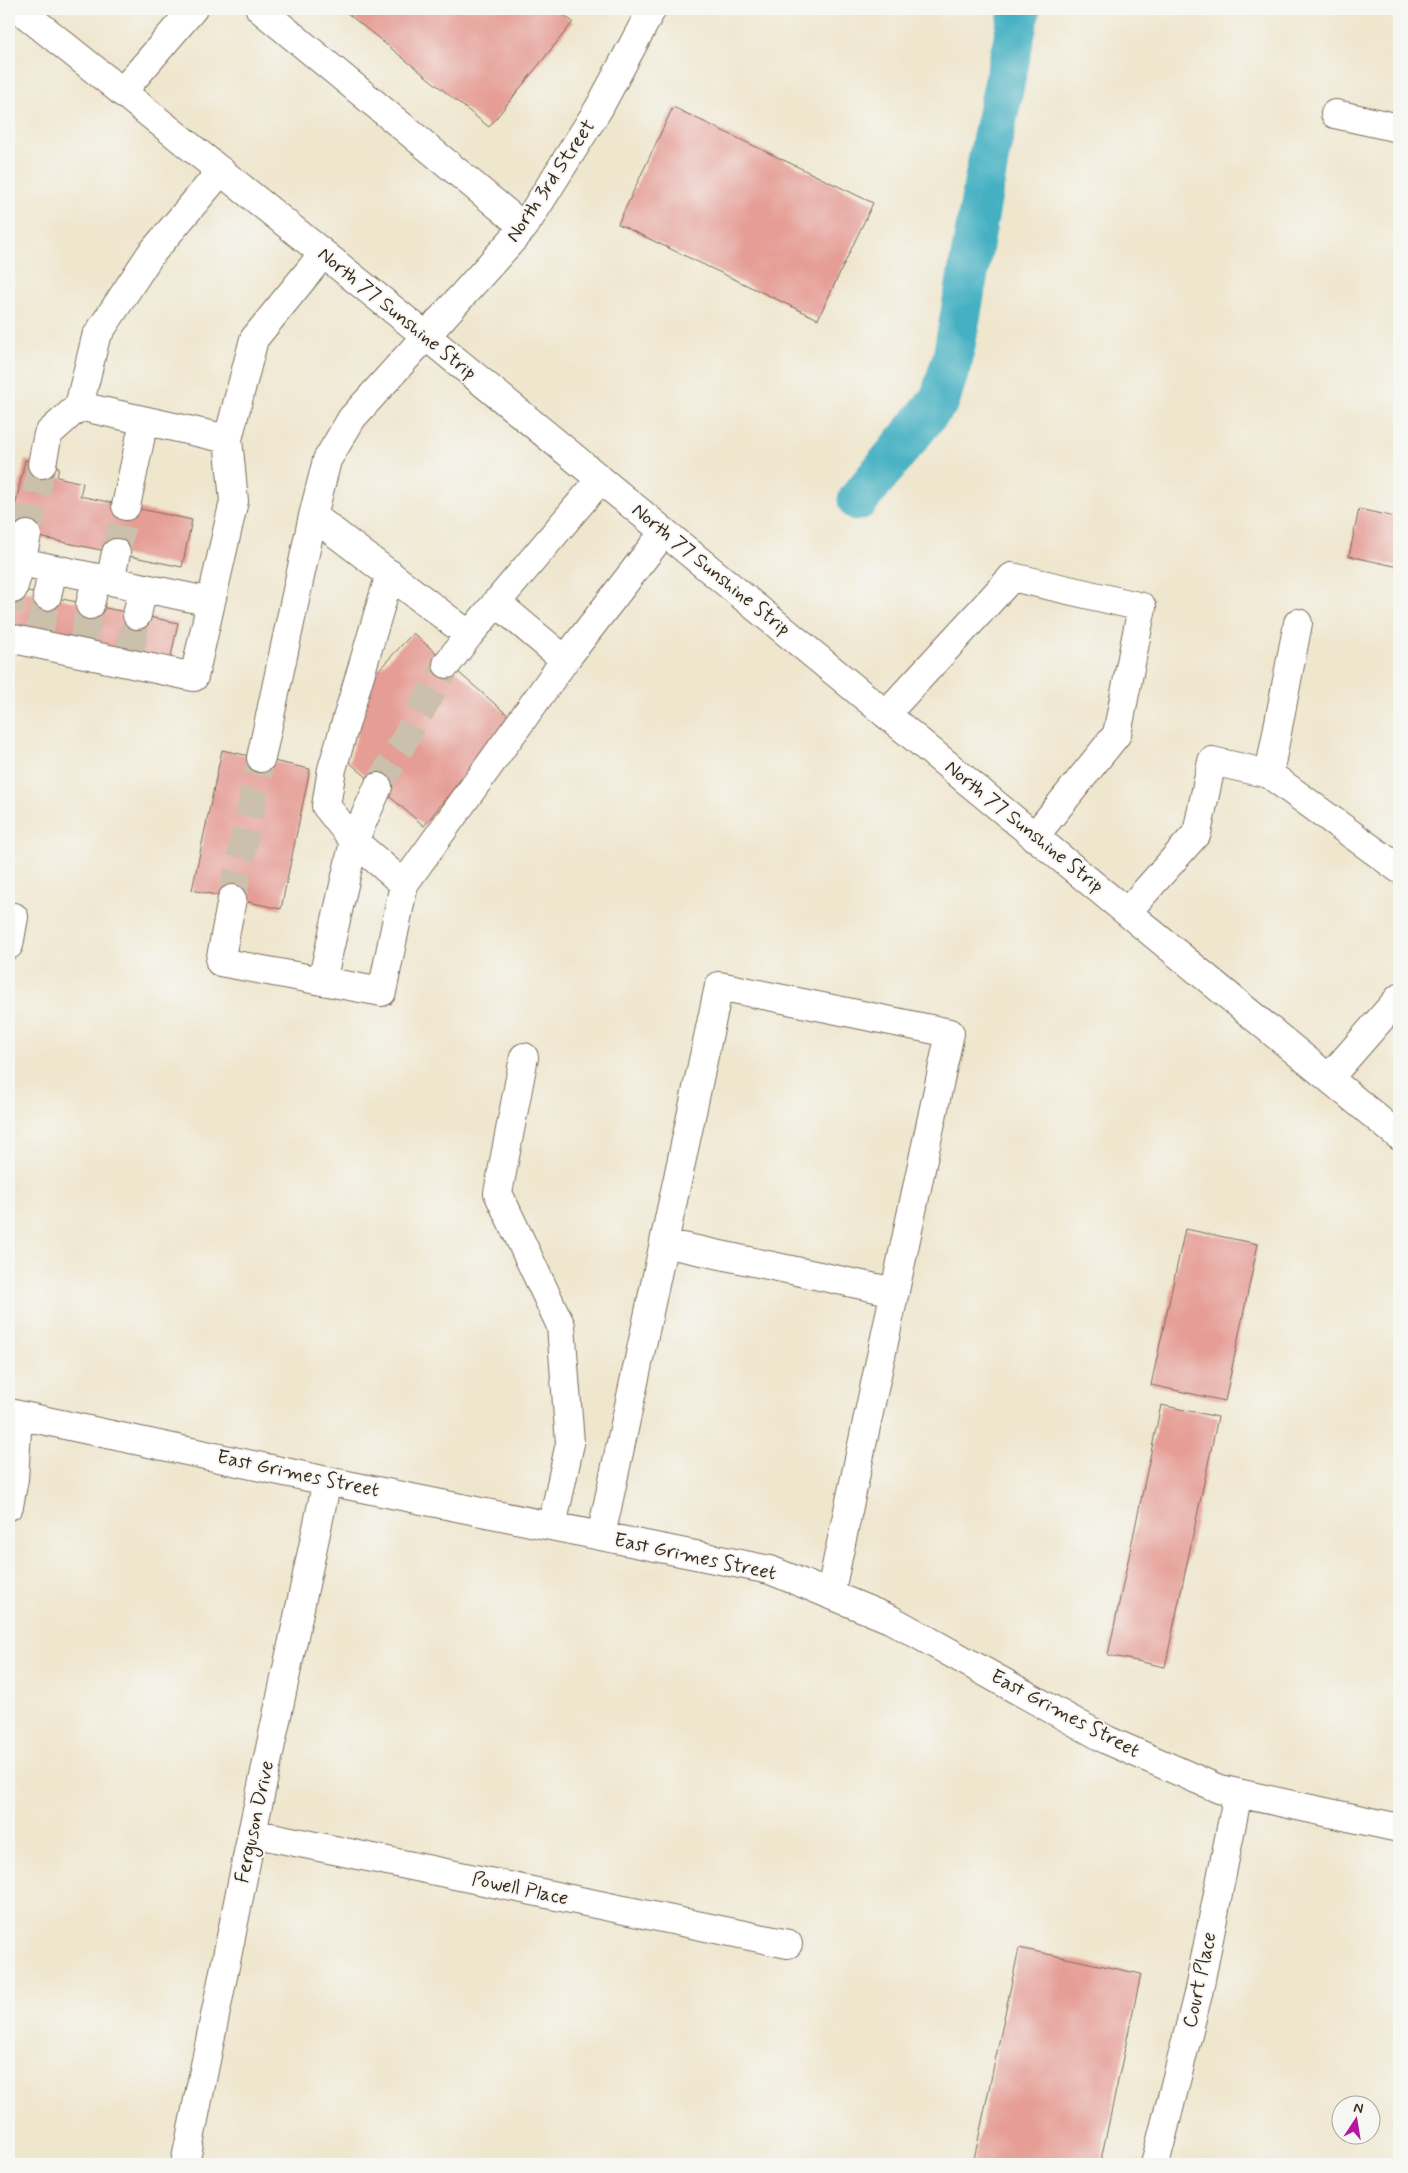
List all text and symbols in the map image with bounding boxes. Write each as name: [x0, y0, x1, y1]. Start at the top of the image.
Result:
street label: North 3rd Street: [500, 114, 602, 248]
street label: North 77 Sunshine Strip: [312, 241, 482, 387]
street label: North 77 Sunshine Strip: [626, 497, 796, 643]
street label: North 77 Sunshine Strip: [939, 754, 1109, 900]
street label: East Grimes Street: [214, 1444, 382, 1504]
street label: East Grimes Street: [611, 1527, 779, 1587]
street label: East Grimes Street: [986, 1663, 1144, 1765]
street label: Ferguson Drive: [229, 1758, 282, 1886]
street label: Powell Place: [469, 1866, 571, 1912]
street label: Court Place: [1177, 1930, 1223, 2030]
north arrow: [1330, 2096, 1380, 2146]
text: N: [1352, 2098, 1365, 2118]

